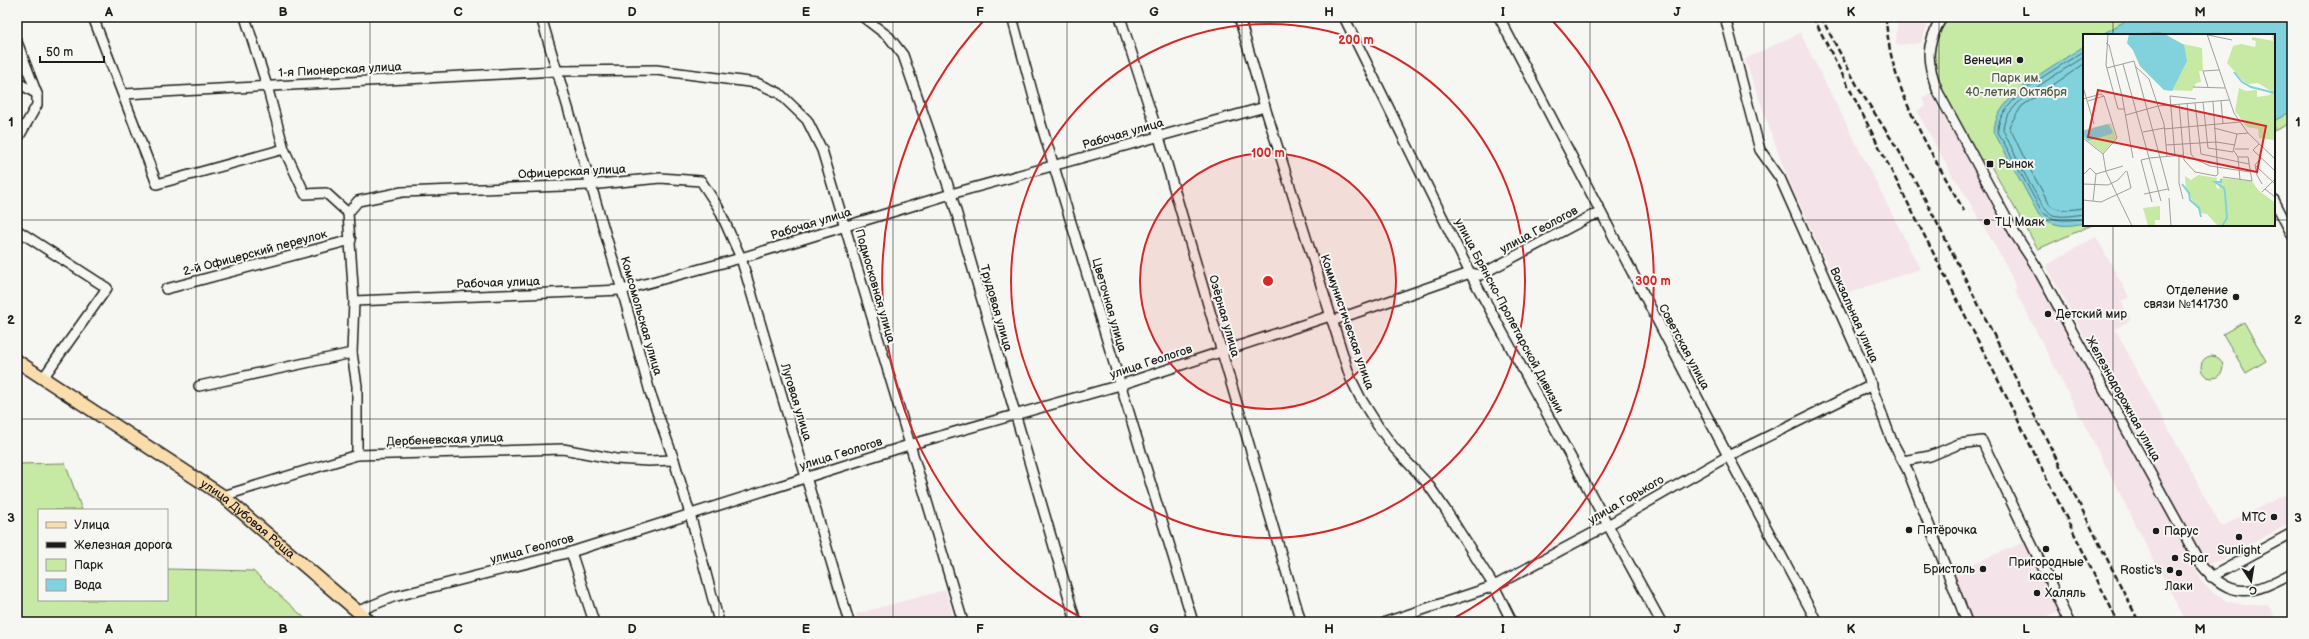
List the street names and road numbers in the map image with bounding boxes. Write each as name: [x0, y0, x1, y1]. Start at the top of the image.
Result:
street label: 1-я Пионерская улица: [278, 59, 402, 81]
street label: Рабочая улица: [1081, 115, 1165, 153]
street label: Офицерская улица: [518, 162, 626, 182]
street label: улица Геологов: [1498, 203, 1581, 257]
street label: Рабочая улица: [769, 205, 853, 243]
street label: улица Брянско-Пролетарской Дивизии: [1451, 216, 1567, 416]
street label: 2-й Офицерский переулок: [181, 226, 329, 279]
street label: Подмосковная улица: [852, 227, 898, 345]
street label: Коммунистическая улица: [1317, 252, 1377, 392]
street label: Комсомольская улица: [617, 255, 665, 377]
street label: Цветочная улица: [1088, 256, 1130, 354]
street label: Трудовая улица: [976, 263, 1016, 353]
street label: Вокзальная улица: [1826, 265, 1882, 365]
street label: Озёрная улица: [1205, 273, 1243, 359]
street label: Рабочая улица: [456, 274, 540, 292]
street label: Советская улица: [1655, 302, 1713, 392]
street label: Железнодорожная улица: [2082, 334, 2164, 464]
street label: улица Геологов: [1108, 341, 1195, 382]
street label: Луговая улица: [777, 360, 815, 443]
street label: Дербеневская улица: [386, 430, 504, 450]
street label: улица Геологов: [798, 434, 885, 474]
street label: улица Горького: [1585, 472, 1667, 528]
street label: улица Дубовая Роща: [198, 476, 298, 562]
street label: улица Геологов: [489, 530, 576, 567]

